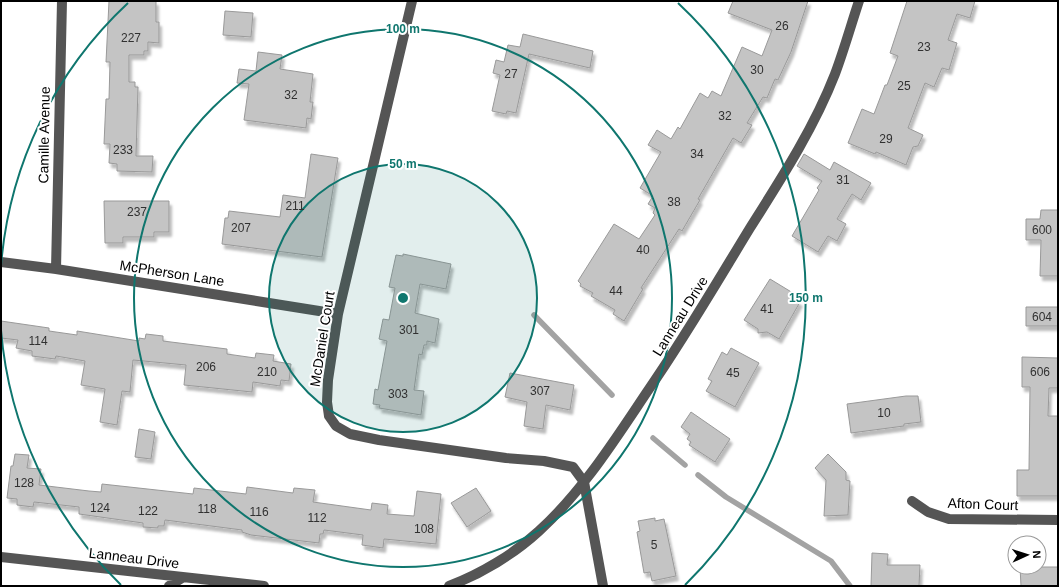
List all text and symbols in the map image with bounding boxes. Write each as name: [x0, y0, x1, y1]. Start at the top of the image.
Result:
house number: 26: [775, 19, 789, 33]
text: 100 m: [386, 22, 420, 36]
house number: 227: [121, 31, 141, 45]
house number: 23: [917, 40, 931, 54]
house number: 30: [750, 63, 764, 77]
house number: 27: [504, 67, 518, 81]
house number: 25: [897, 79, 911, 93]
street label: Camille Avenue: [35, 86, 53, 184]
house number: 32: [284, 88, 298, 102]
house number: 32: [718, 109, 732, 123]
house number: 29: [879, 132, 893, 146]
house number: 233: [113, 143, 133, 157]
house number: 34: [690, 147, 704, 161]
text: 50 m: [389, 157, 417, 171]
house number: 31: [836, 173, 850, 187]
house number: 38: [667, 195, 681, 209]
house number: 211: [285, 199, 305, 213]
house number: 237: [127, 205, 147, 219]
house number: 207: [231, 221, 251, 235]
house number: 600: [1032, 223, 1052, 237]
house number: 40: [636, 243, 650, 257]
street label: McPherson Lane: [118, 257, 226, 289]
street label: Lanneau Drive: [649, 273, 711, 359]
house number: 44: [609, 284, 623, 298]
street label: McDaniel Court: [307, 290, 337, 388]
centre of rings: [396, 291, 410, 305]
text: 150 m: [789, 291, 823, 305]
house number: 41: [760, 302, 774, 316]
house number: 604: [1032, 310, 1052, 324]
house number: 301: [399, 323, 419, 337]
house number: 114: [28, 334, 48, 348]
house number: 206: [196, 360, 216, 374]
house number: 210: [257, 365, 277, 379]
house number: 606: [1030, 365, 1050, 379]
house number: 45: [726, 366, 740, 380]
house number: 307: [530, 384, 550, 398]
house number: 303: [388, 387, 408, 401]
house number: 10: [877, 406, 891, 420]
house number: 128: [14, 476, 34, 490]
street label: Afton Court: [947, 495, 1019, 513]
house number: 124: [90, 501, 110, 515]
house number: 118: [197, 502, 217, 516]
house number: 122: [138, 504, 158, 518]
house number: 116: [249, 505, 269, 519]
house number: 112: [307, 511, 327, 525]
house number: 108: [414, 522, 434, 536]
north arrow: [1007, 535, 1047, 575]
house number: 5: [651, 538, 658, 552]
street label: Lanneau Drive: [88, 545, 180, 572]
text: N: [1031, 550, 1043, 559]

